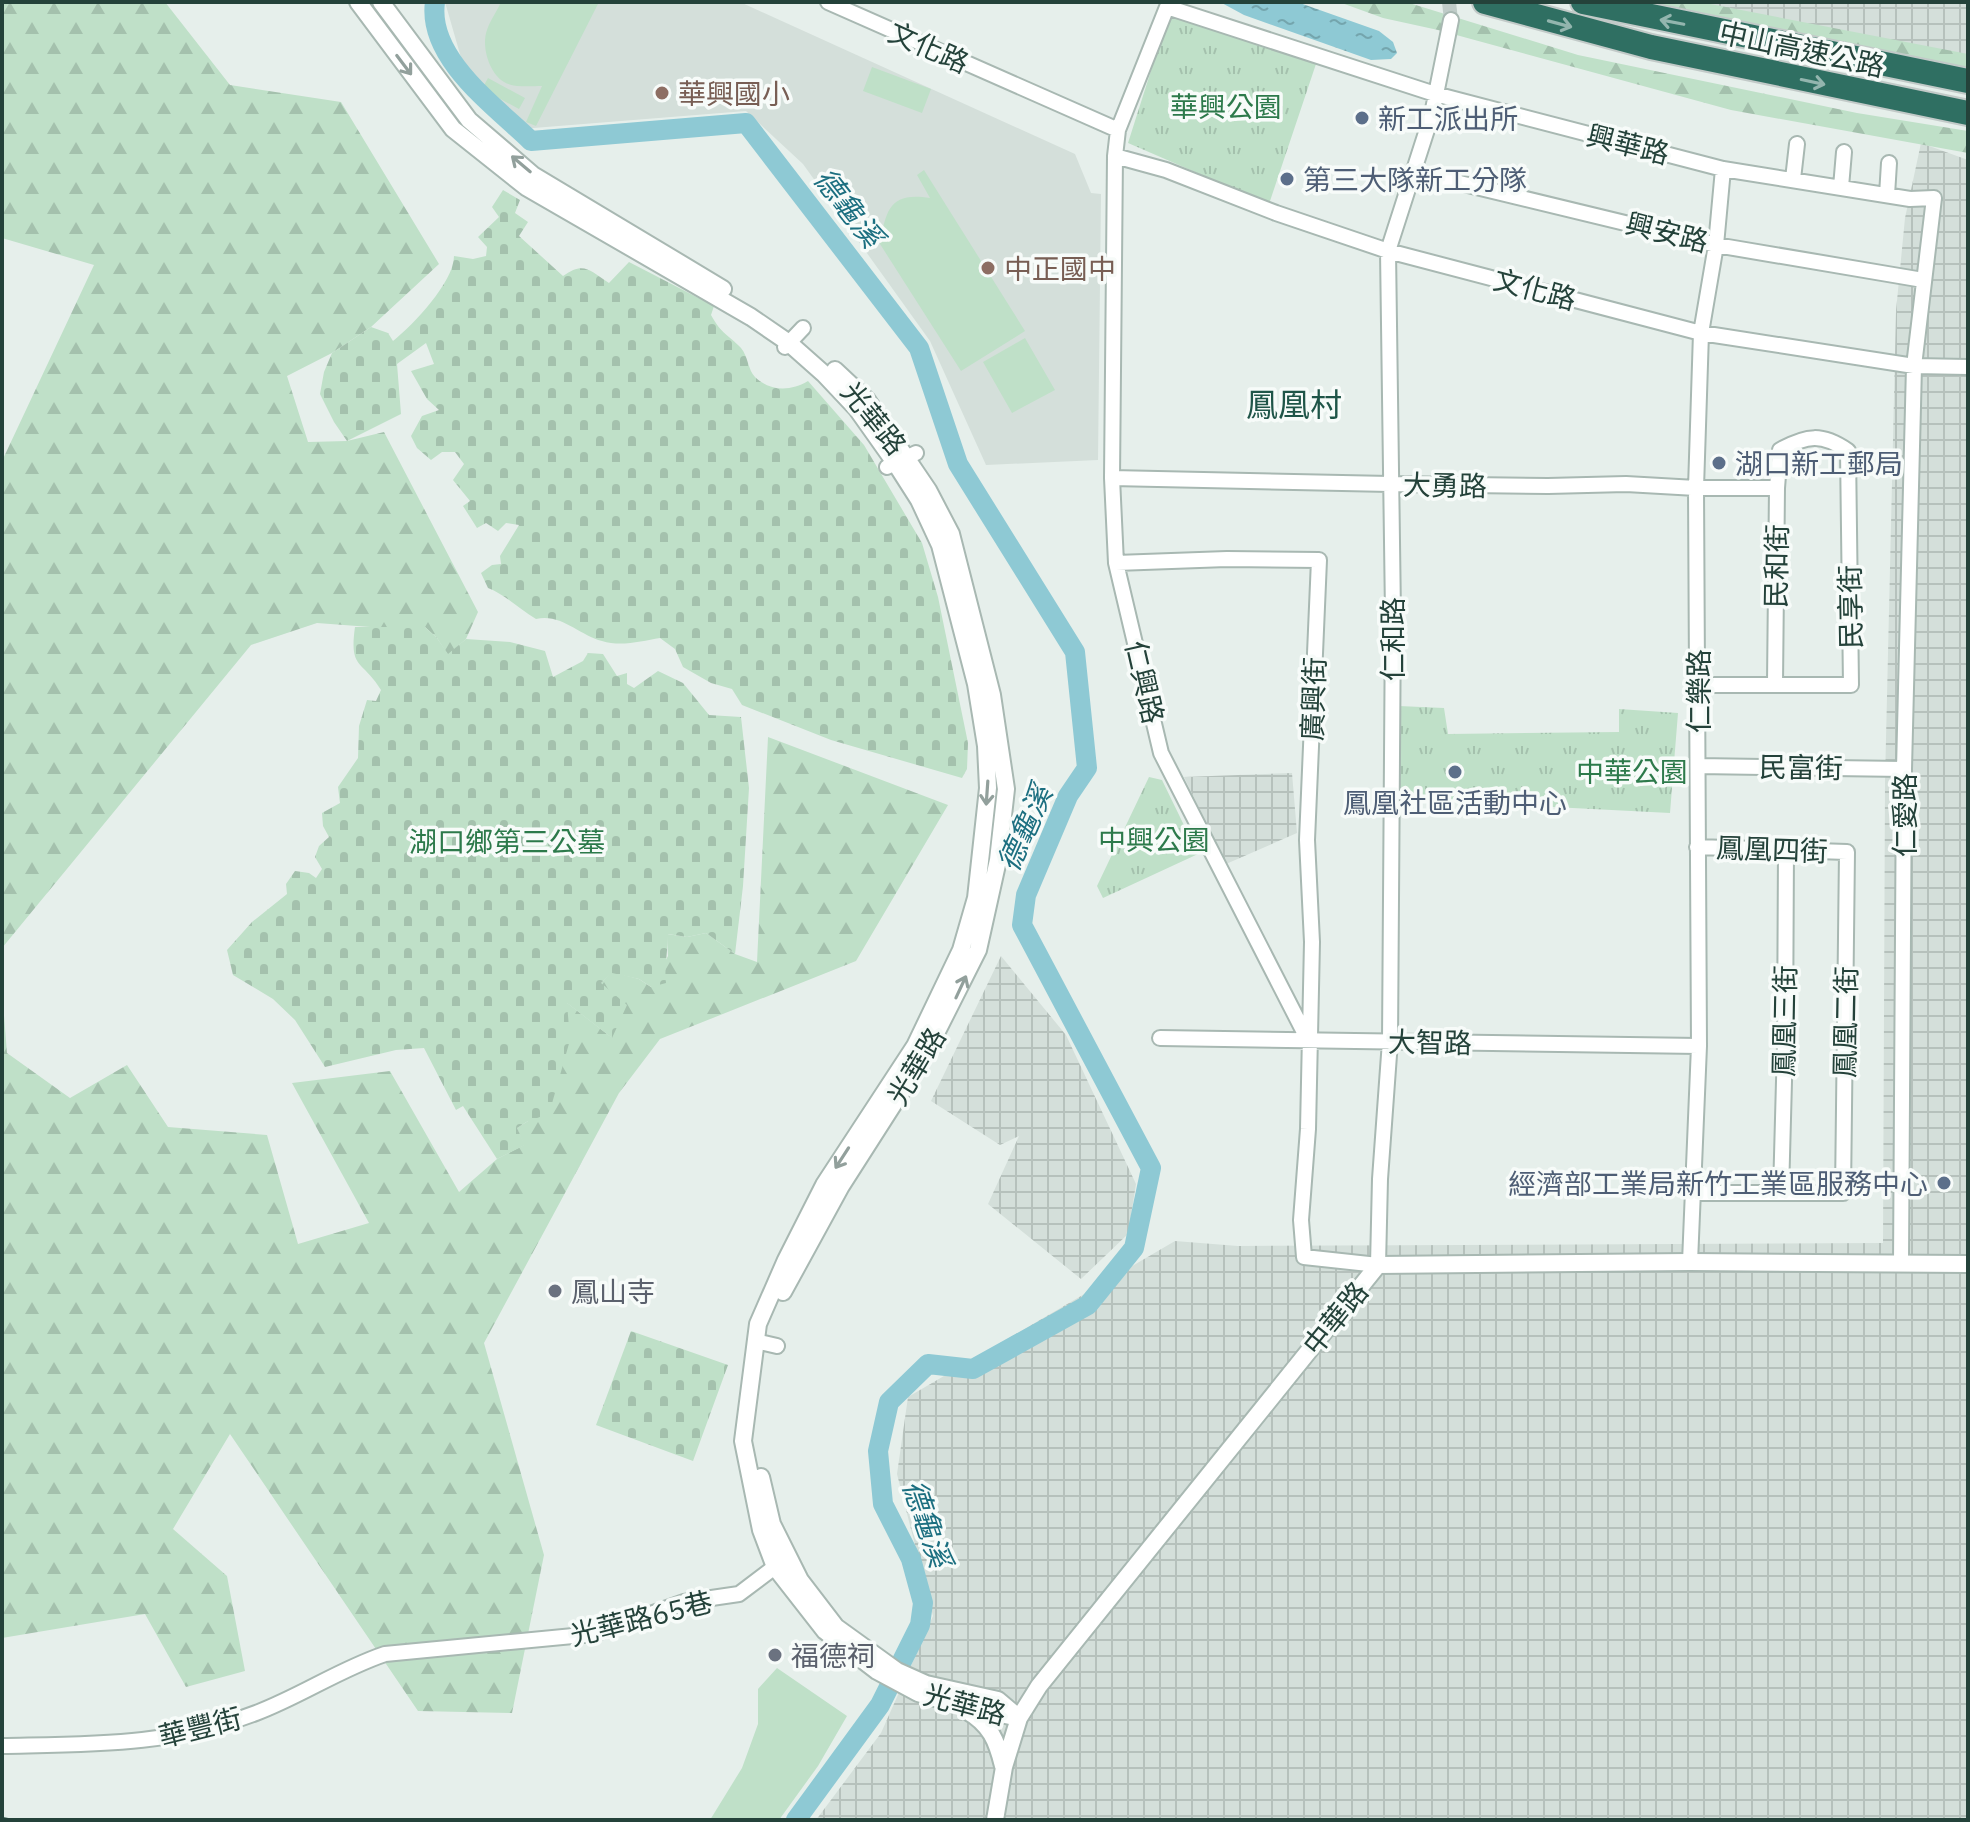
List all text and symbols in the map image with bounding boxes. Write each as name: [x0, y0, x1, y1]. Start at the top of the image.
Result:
street label: 文化路: [883, 13, 975, 81]
street label: 中山高速公路: [1716, 13, 1888, 85]
one-way arrow: [1660, 14, 1685, 29]
one-way arrow: [1546, 17, 1572, 32]
one-way arrow: [396, 54, 413, 75]
place label: 華興國小: [678, 75, 790, 112]
one-way arrow: [1800, 75, 1825, 90]
marker: 華興國小: [653, 84, 671, 102]
park label: 華興公園: [1170, 88, 1282, 125]
place label: 新工派出所: [1378, 100, 1518, 137]
marker: 新工派出所: [1353, 109, 1371, 127]
street label: 興華路: [1583, 116, 1673, 172]
one-way arrow: [511, 155, 531, 173]
water label: 德龜溪: [806, 160, 895, 258]
place label: 第三大隊新工分隊: [1303, 161, 1527, 198]
marker: 第三大隊新工分隊: [1278, 170, 1296, 188]
street label: 興安路: [1622, 204, 1712, 260]
place label: 中正國中: [1004, 250, 1116, 287]
marker: 中正國中: [979, 259, 997, 277]
street label: 文化路: [1490, 260, 1580, 318]
street label: 光華路: [833, 374, 915, 462]
district label: 鳳凰村: [1246, 383, 1342, 425]
place label: 湖口新工郵局: [1735, 445, 1903, 482]
marker: 湖口新工郵局: [1710, 454, 1728, 472]
street label: 大勇路: [1403, 466, 1487, 504]
street label: 民和街: [1757, 524, 1795, 608]
street label: 民享街: [1831, 565, 1869, 649]
street label: 仁和路: [1374, 597, 1411, 681]
street label: 仁興路: [1118, 637, 1172, 727]
street label: 仁樂路: [1680, 649, 1717, 733]
street label: 廣興街: [1293, 656, 1333, 742]
street label: 民富街: [1759, 748, 1843, 786]
park label: 中華公園: [1576, 753, 1688, 790]
marker: 鳳凰社區活動中心: [1446, 763, 1464, 781]
street label: 仁愛路: [1886, 773, 1923, 857]
water label: 德龜溪: [988, 775, 1062, 877]
one-way arrow: [979, 779, 994, 806]
place label: 鳳凰社區活動中心: [1343, 784, 1567, 821]
park label: 中興公園: [1098, 821, 1210, 858]
park label: 湖口鄉第三公墓: [409, 823, 605, 860]
street label: 鳳凰四街: [1715, 829, 1829, 869]
street label: 鳳凰三街: [1765, 965, 1803, 1077]
street label: 鳳凰二街: [1826, 966, 1864, 1078]
one-way arrow: [953, 975, 969, 999]
street label: 光華路: [879, 1020, 953, 1112]
street label: 大智路: [1388, 1023, 1472, 1061]
one-way arrow: [833, 1146, 849, 1169]
place label: 經濟部工業局新竹工業區服務中心: [1508, 1165, 1928, 1202]
marker: 經濟部工業局新竹工業區服務中心: [1935, 1174, 1953, 1192]
place label: 鳳山寺: [571, 1273, 655, 1310]
street label: 中華路: [1294, 1274, 1376, 1362]
marker: 鳳山寺: [546, 1282, 564, 1300]
water label: 德龜溪: [895, 1474, 962, 1576]
street label: 光華路65巷: [566, 1582, 716, 1654]
place label: 福德祠: [791, 1637, 875, 1674]
marker: 福德祠: [766, 1646, 784, 1664]
street label: 光華路: [920, 1675, 1010, 1733]
street label: 華豐街: [155, 1699, 245, 1755]

